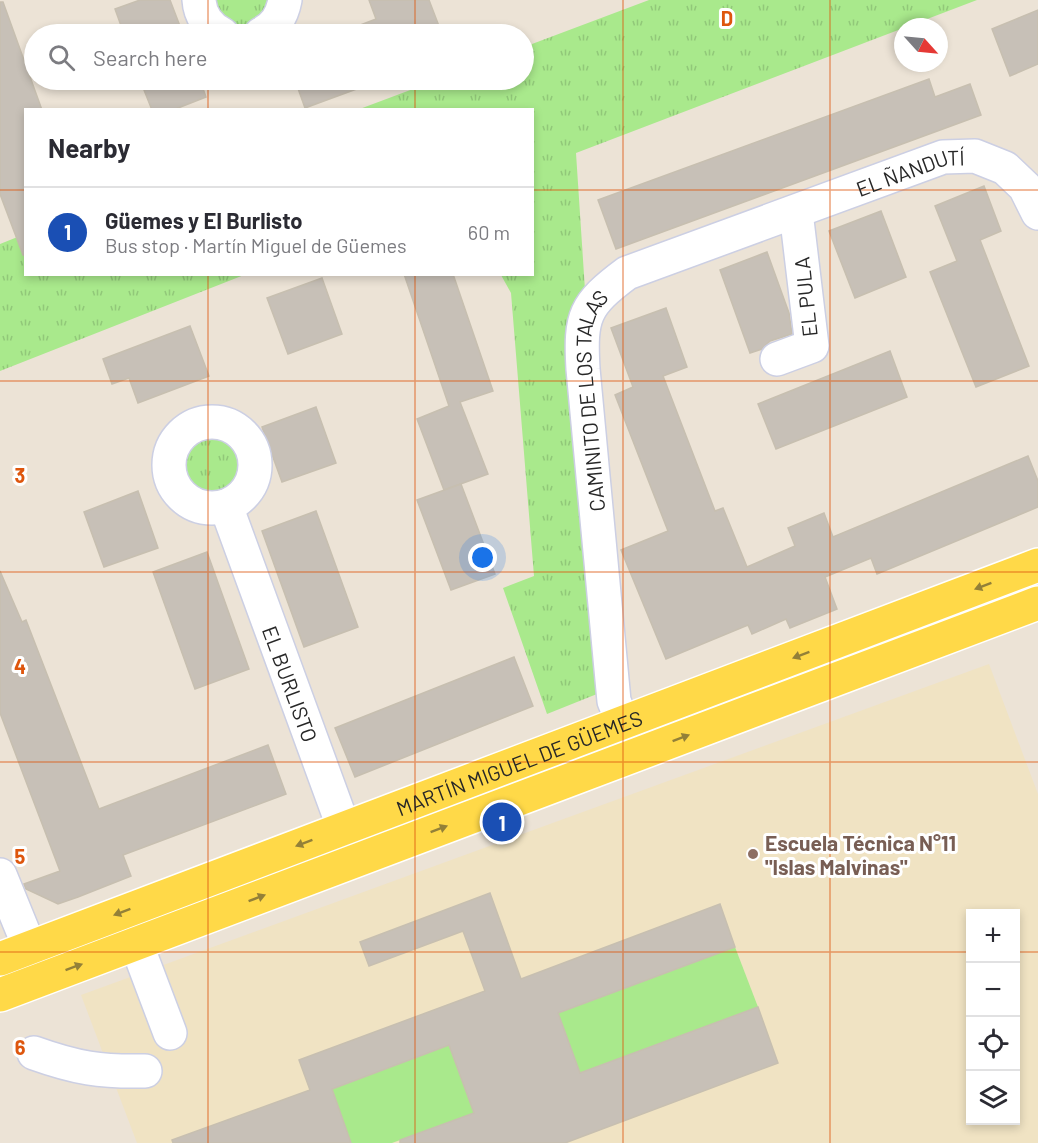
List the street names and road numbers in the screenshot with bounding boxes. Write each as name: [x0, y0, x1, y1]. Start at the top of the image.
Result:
street label: EL ÑANDUTÍ: [852, 144, 965, 200]
street label: EL PULA: [788, 255, 822, 338]
street label: CAMINITO DE LOS TALAS: [570, 284, 612, 513]
street label: EL BURLISTO: [258, 622, 324, 745]
street label: MARTÍN MIGUEL DE GÜEMES: [392, 704, 645, 820]

